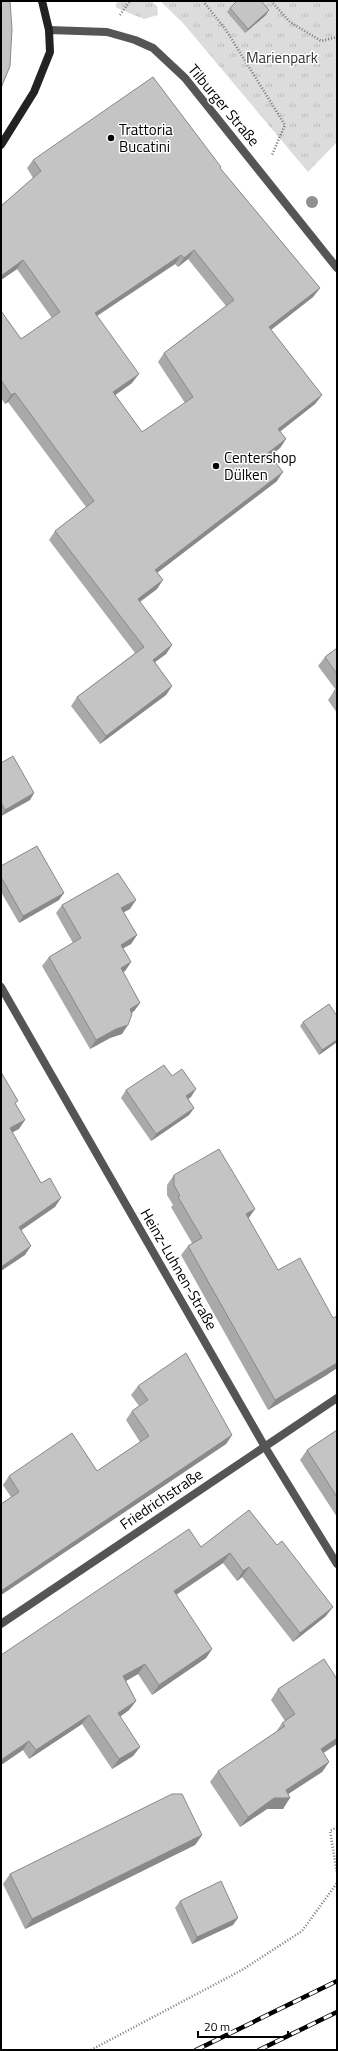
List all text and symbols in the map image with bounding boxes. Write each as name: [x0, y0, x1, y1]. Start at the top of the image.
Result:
park label: Marienpark: [246, 46, 318, 69]
street label: Tilburger Straße: [183, 59, 265, 151]
place label: Trattoria Bucatini: [119, 118, 173, 158]
marker: Trattoria Bucatini: [106, 133, 116, 143]
place label: Centershop Dülken: [224, 446, 297, 486]
marker: Centershop Dülken: [211, 461, 221, 471]
street label: Heinz-Luhnen-Straße: [135, 1204, 223, 1334]
street label: Friedrichstraße: [115, 1463, 207, 1535]
scale bar: [198, 2013, 288, 2039]
text: 20 m: [204, 2017, 230, 2036]

